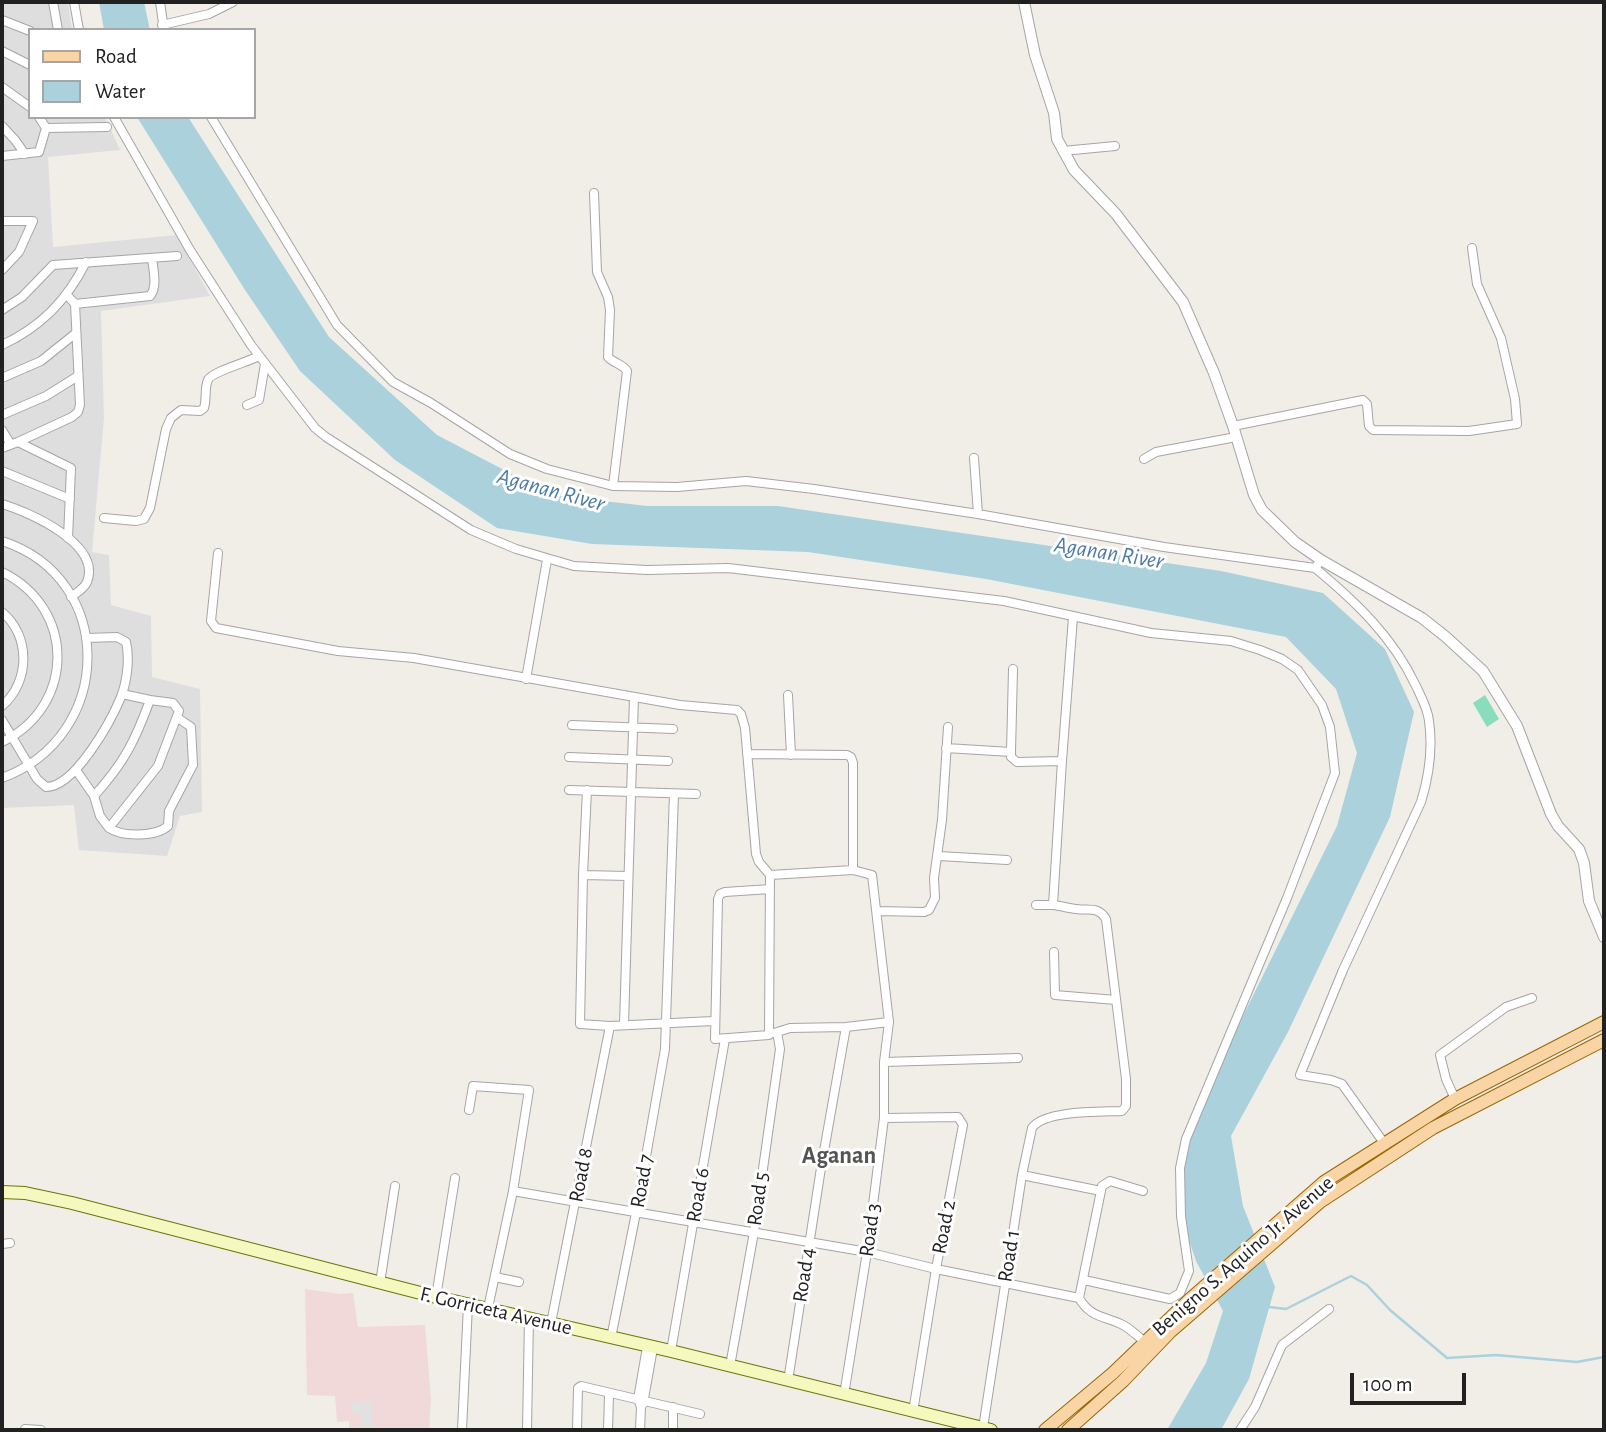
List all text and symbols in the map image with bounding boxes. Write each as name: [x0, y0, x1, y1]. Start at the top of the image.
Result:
legend: [28, 28, 256, 119]
text: Road: [95, 46, 137, 67]
text: Water: [95, 81, 145, 102]
water label: Aganan River: [494, 462, 608, 518]
water label: Aganan River: [1052, 531, 1166, 575]
district label: Aganan: [802, 1142, 876, 1170]
street label: Road 8: [563, 1146, 599, 1204]
street label: Road 7: [625, 1152, 659, 1210]
street label: Road 6: [681, 1166, 715, 1224]
street label: Benigno S. Aquino Jr. Avenue: [1147, 1170, 1339, 1342]
street label: Road 5: [742, 1171, 774, 1227]
street label: Road 2: [926, 1198, 962, 1256]
street label: Road 3: [854, 1202, 886, 1258]
street label: Road 1: [992, 1228, 1026, 1284]
street label: Road 4: [787, 1246, 821, 1304]
street label: F. Gorriceta Avenue: [418, 1281, 574, 1341]
scale bar: [1354, 1358, 1470, 1402]
text: 100 m: [1363, 1374, 1413, 1395]

